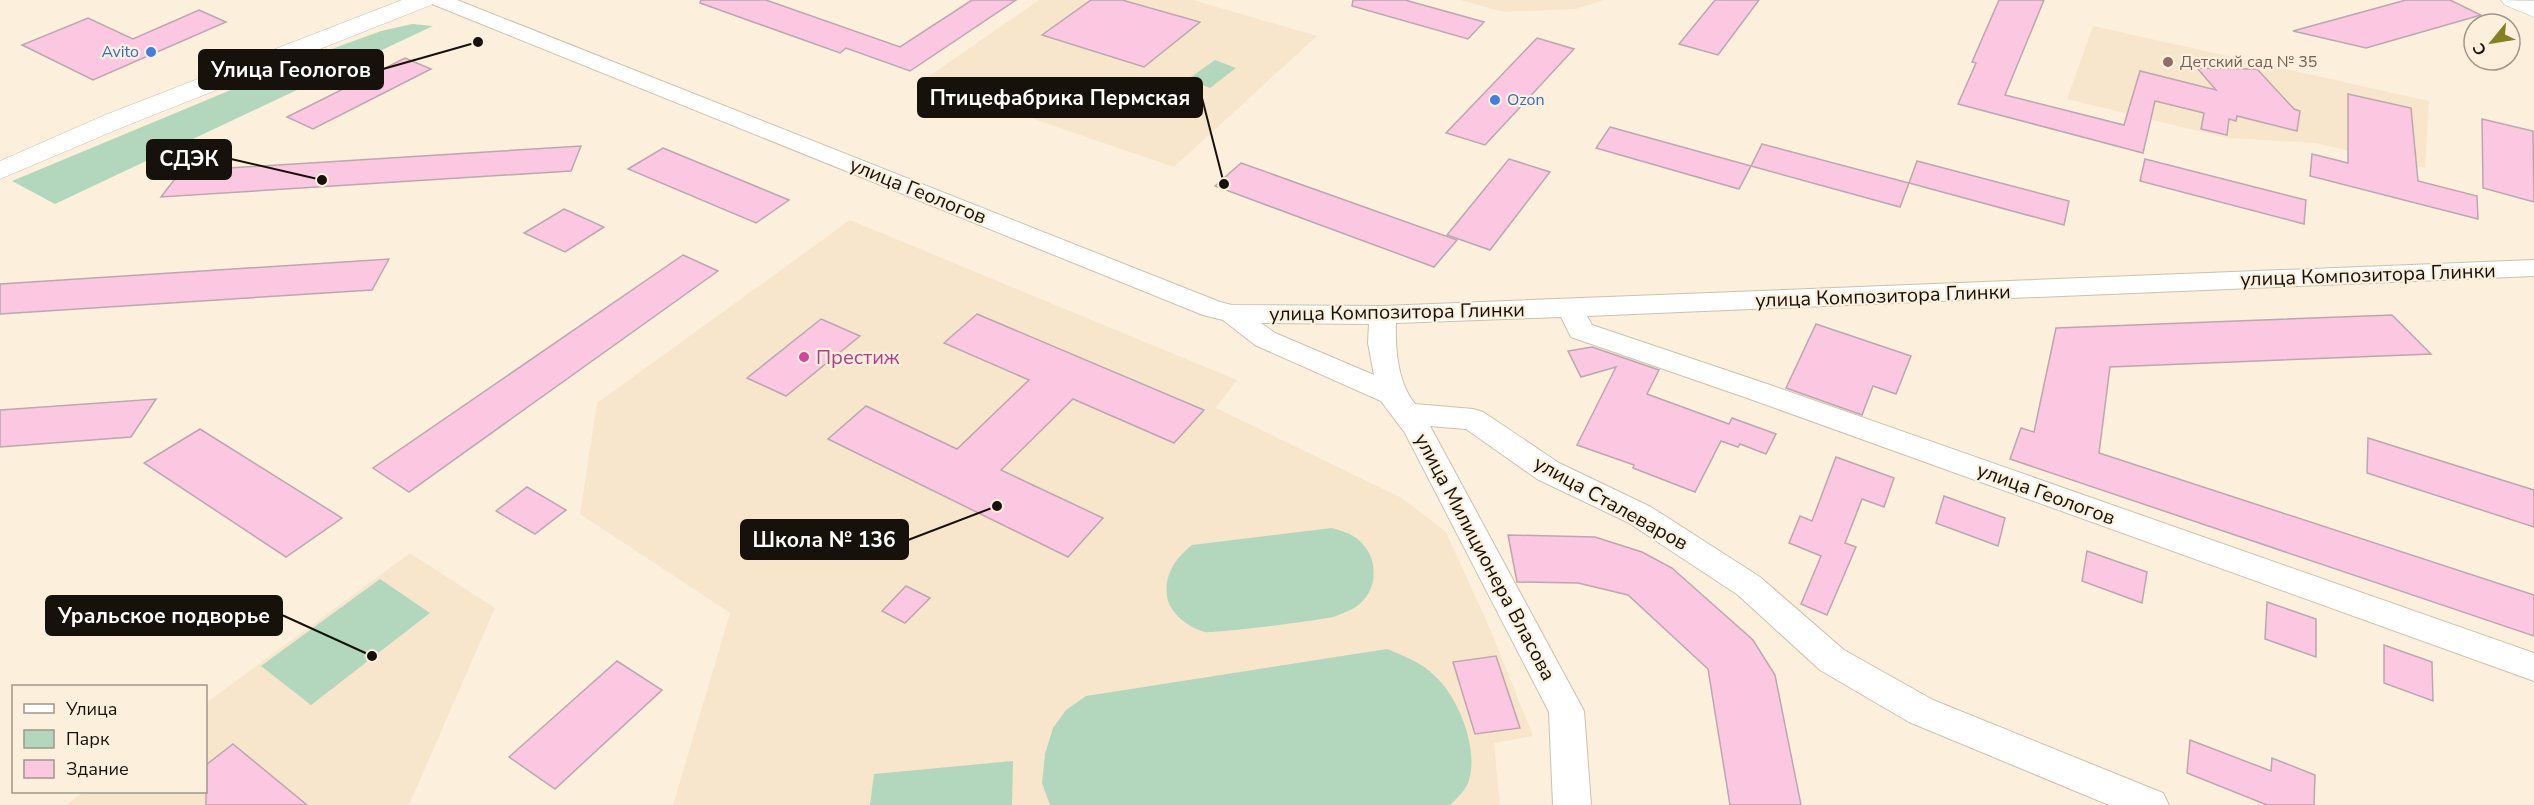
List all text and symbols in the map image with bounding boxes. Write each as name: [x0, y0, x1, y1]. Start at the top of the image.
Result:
north arrow: [2462, 12, 2522, 72]
text: С: [2468, 39, 2492, 59]
place label: Avito: [101, 41, 139, 63]
marker: Avito: [144, 45, 158, 59]
callout: Улица Геологов: [199, 50, 383, 89]
place label: Детский сад № 35: [2180, 51, 2317, 73]
marker: Детский сад № 35: [2161, 55, 2175, 69]
text: Улица Геологов: [210, 56, 371, 84]
callout: Птицефабрика Пермская: [918, 78, 1202, 117]
text: Птицефабрика Пермская: [930, 84, 1190, 112]
place label: Ozon: [1507, 89, 1545, 111]
marker: Ozon: [1488, 93, 1502, 107]
callout: СДЭК: [147, 140, 231, 179]
text: СДЭК: [159, 145, 220, 173]
street label: улица Геологов: [846, 151, 990, 231]
street label: улица Композитора Глинки: [2240, 257, 2496, 293]
street label: улица Композитора Глинки: [1755, 278, 2011, 314]
street label: улица Композитора Глинки: [1269, 296, 1525, 328]
place label: Престиж: [816, 344, 900, 371]
marker: Престиж: [797, 350, 811, 364]
street label: улица Милиционера Власова: [1408, 429, 1562, 685]
street label: улица Сталеваров: [1529, 449, 1693, 557]
street label: улица Геологов: [1973, 457, 2119, 532]
callout: Школа № 136: [741, 520, 908, 559]
text: Школа № 136: [752, 526, 896, 554]
callout: Уральское подворье: [46, 596, 282, 635]
text: Уральское подворье: [57, 602, 270, 630]
legend: [12, 685, 207, 793]
text: Улица: [65, 697, 117, 721]
text: Парк: [66, 727, 110, 751]
text: Здание: [66, 757, 129, 781]

